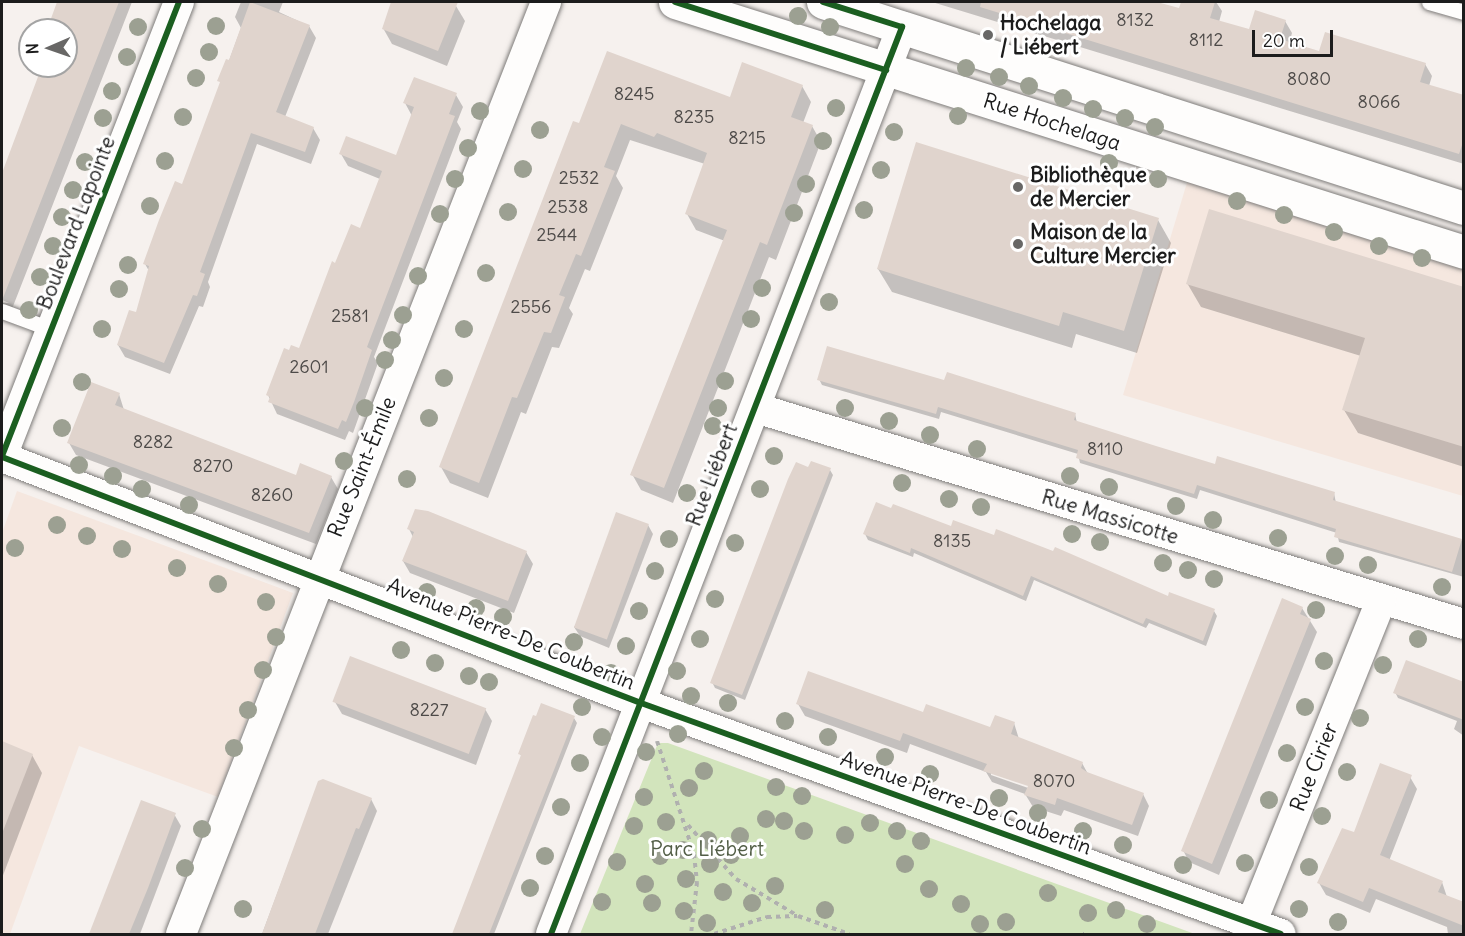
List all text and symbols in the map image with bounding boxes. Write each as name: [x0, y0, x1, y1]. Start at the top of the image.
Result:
house number: 8132: [1116, 9, 1154, 31]
place label: Hochelaga / Liébert: [1000, 10, 1101, 60]
north arrow: [18, 18, 78, 78]
scale bar: [1255, 18, 1336, 56]
marker: Hochelaga / Liébert: [981, 28, 995, 42]
house number: 8112: [1189, 29, 1223, 51]
text: 20 m: [1263, 29, 1305, 52]
text: N: [22, 43, 42, 54]
house number: 8080: [1287, 68, 1331, 90]
house number: 8245: [614, 83, 654, 105]
street label: Rue Hochelaga: [980, 88, 1124, 156]
house number: 8066: [1358, 91, 1400, 113]
house number: 8235: [674, 106, 714, 128]
house number: 8215: [728, 127, 766, 149]
street label: Boulevard Lapointe: [31, 133, 121, 313]
place label: Bibliothèque de Mercier: [1030, 162, 1147, 212]
house number: 2532: [559, 167, 599, 189]
marker: Bibliothèque de Mercier: [1011, 180, 1025, 194]
house number: 2538: [548, 196, 588, 218]
place label: Maison de la Culture Mercier: [1030, 219, 1176, 269]
house number: 2544: [536, 224, 578, 246]
marker: Maison de la Culture Mercier: [1011, 237, 1025, 251]
house number: 2556: [511, 296, 551, 318]
house number: 2581: [331, 305, 369, 327]
house number: 2601: [289, 356, 329, 378]
street label: Rue Saint-Émile: [322, 393, 402, 541]
street label: Rue Liébert: [681, 420, 743, 530]
house number: 8282: [133, 431, 173, 453]
house number: 8110: [1087, 438, 1123, 460]
house number: 8270: [193, 455, 233, 477]
house number: 8260: [251, 484, 293, 506]
street label: Rue Massicotte: [1039, 484, 1181, 550]
house number: 8135: [933, 530, 971, 552]
street label: Avenue Pierre-De Coubertin: [383, 573, 639, 695]
house number: 8227: [410, 699, 448, 721]
street label: Rue Cirier: [1285, 719, 1343, 815]
street label: Avenue Pierre-De Coubertin: [837, 746, 1095, 860]
house number: 8070: [1033, 770, 1075, 792]
park label: Parc Liébert: [650, 836, 764, 862]

